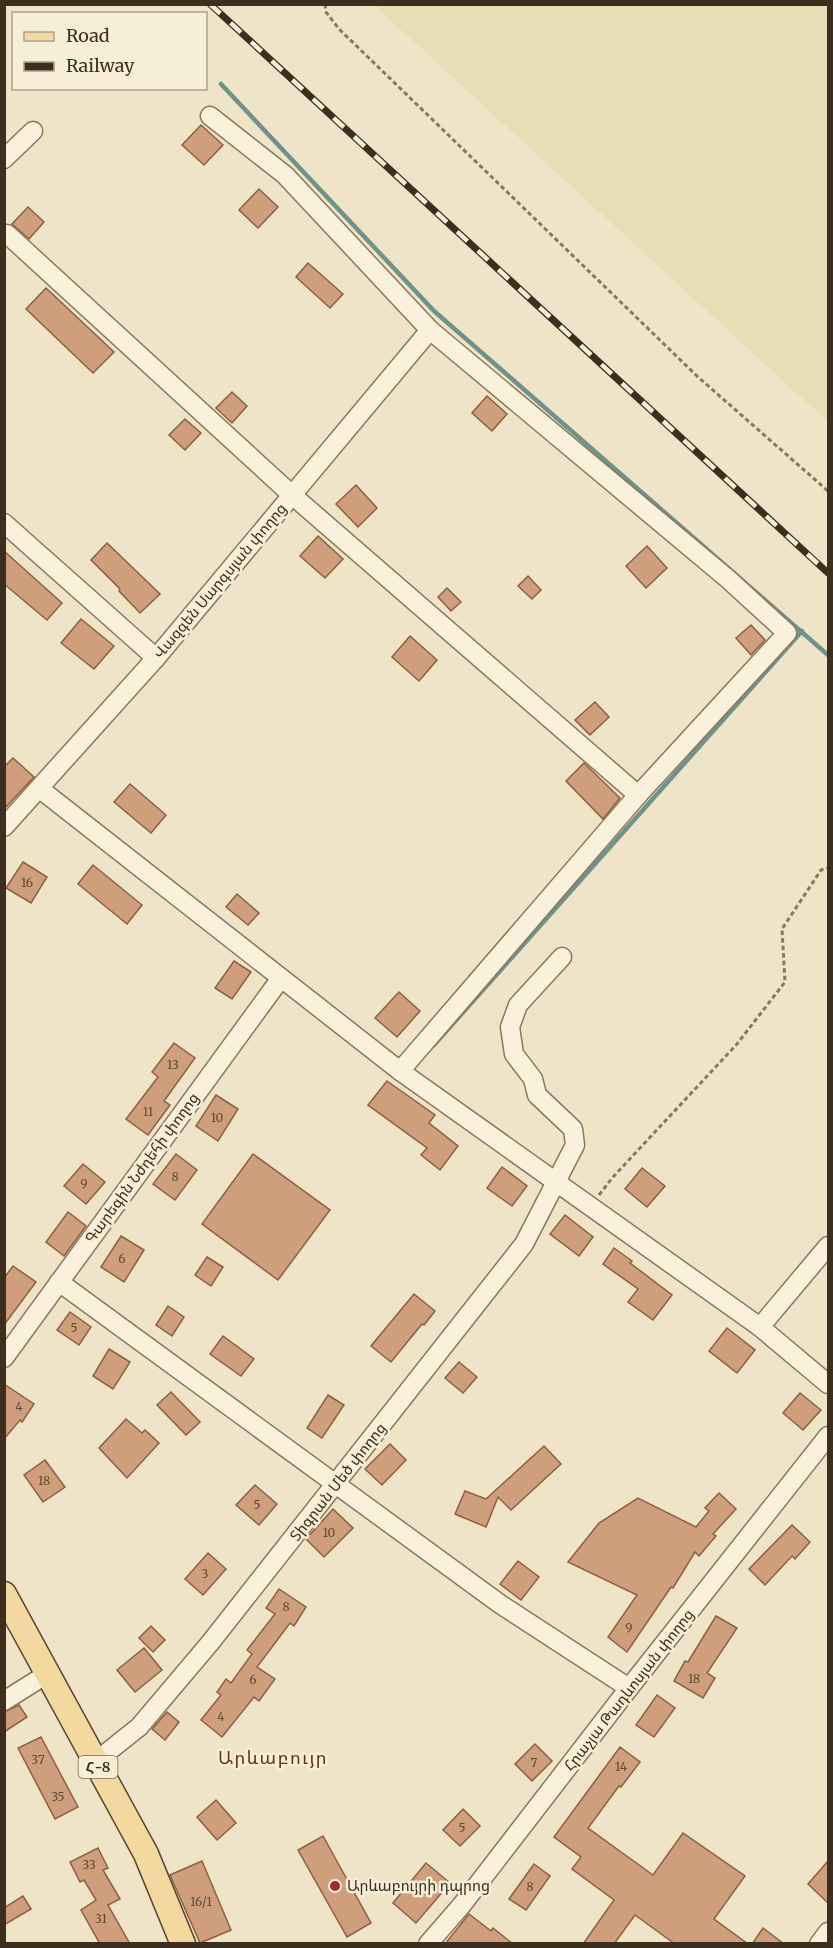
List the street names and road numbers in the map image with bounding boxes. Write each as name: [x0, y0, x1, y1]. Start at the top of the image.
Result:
street label: Վազգեն Սարգսյան փողոց: [149, 499, 290, 662]
street label: Գարեգին Նժդեհի փողոց: [81, 1089, 203, 1247]
street label: Տիգրան Մեծ փողոց: [285, 1419, 390, 1545]
street label: Հրաչյա Թադևոսյան փողոց: [559, 1605, 698, 1774]
road number: Հ-8: [78, 1756, 118, 1778]

